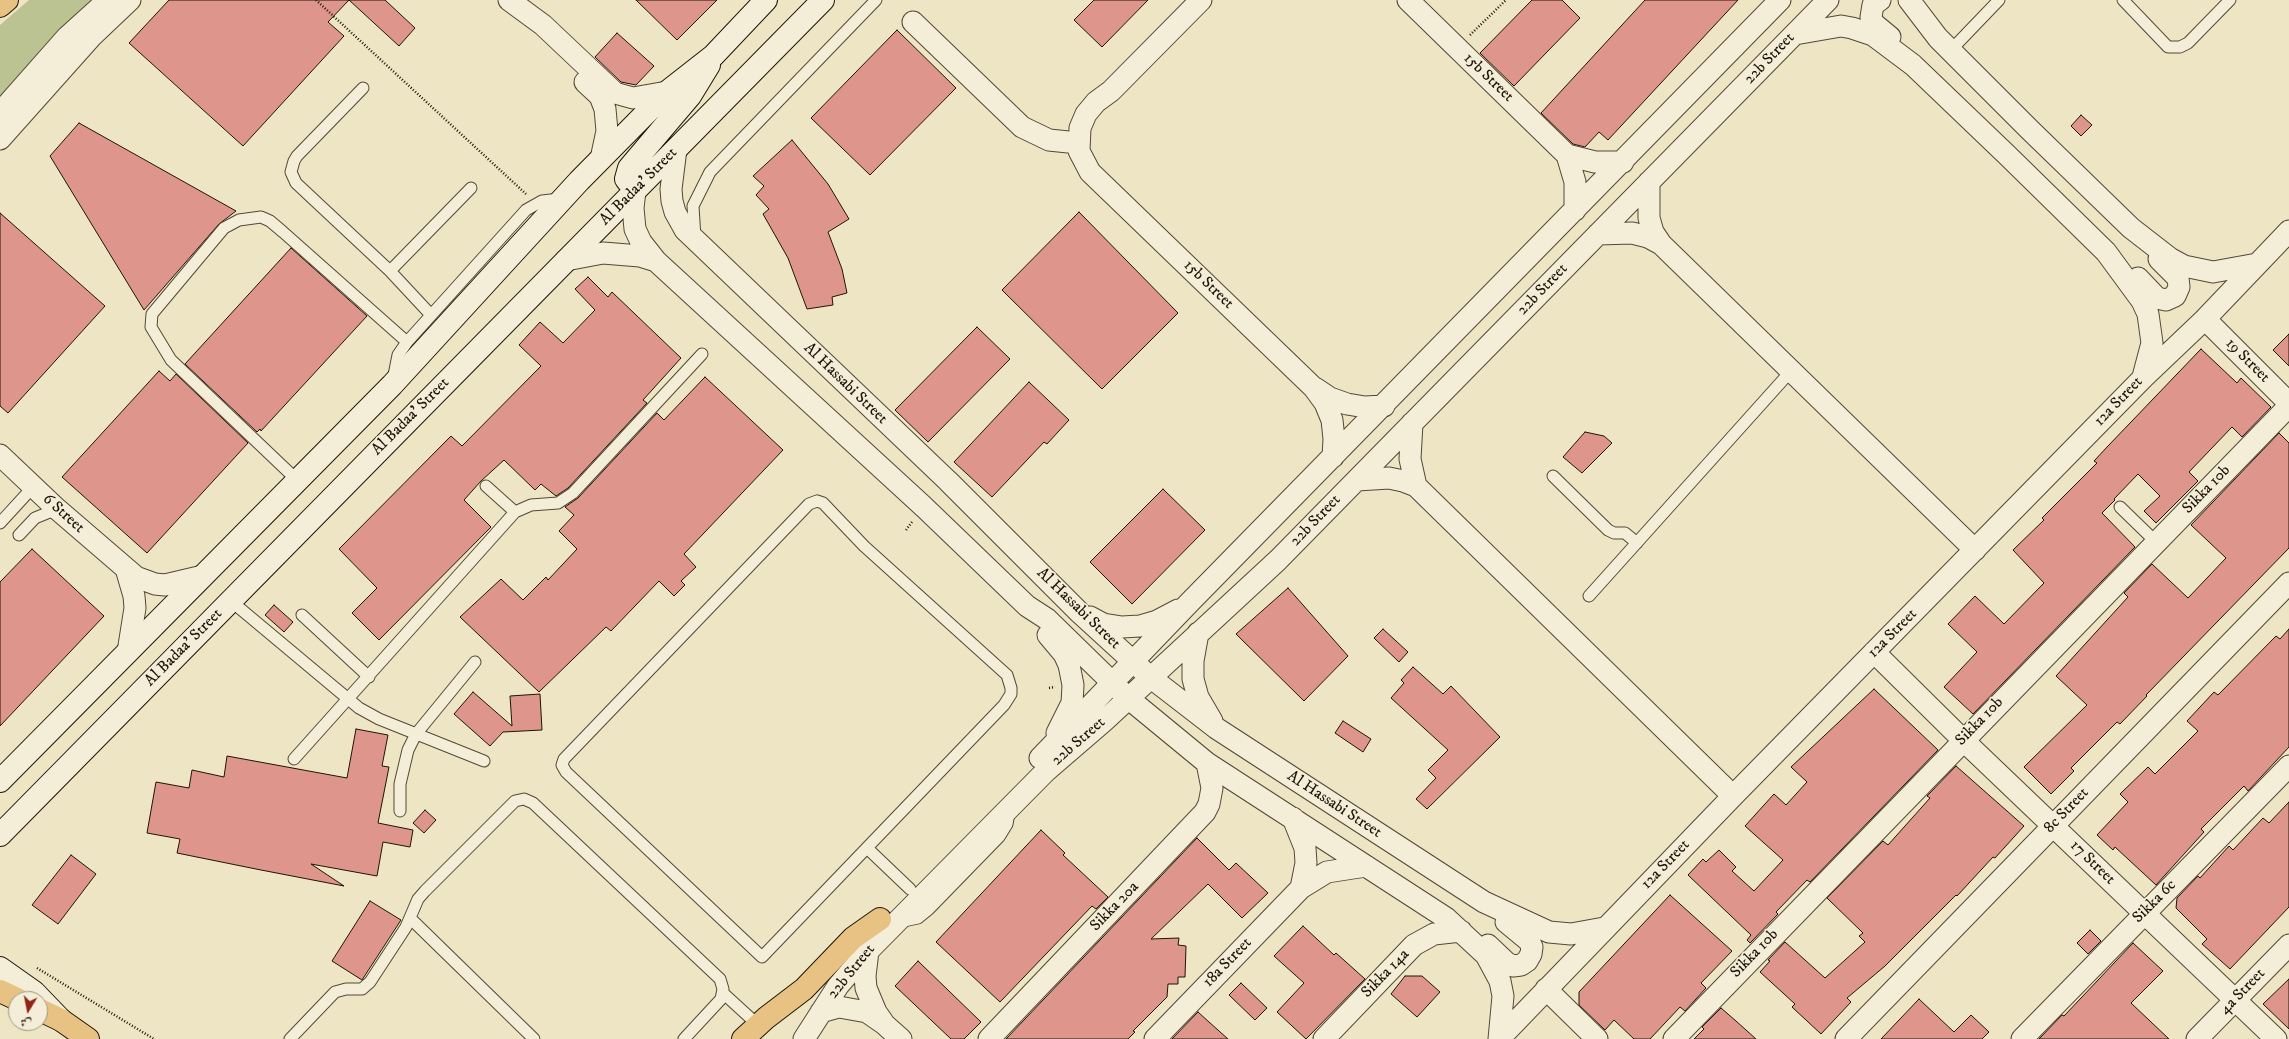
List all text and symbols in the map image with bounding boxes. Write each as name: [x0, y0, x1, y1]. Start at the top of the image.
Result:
street label: 22b Street: [1741, 29, 1799, 89]
street label: 15b Street: [1459, 49, 1517, 107]
street label: Al Badaa' Street: [596, 144, 682, 230]
street label: 15b Street: [1179, 256, 1237, 314]
street label: 22b Street: [1514, 260, 1572, 320]
street label: 19 Street: [2221, 335, 2273, 387]
street label: Al Hassabi Street: [799, 339, 891, 429]
street label: 12a Street: [2091, 373, 2147, 431]
street label: Al Badaa' Street: [368, 374, 454, 460]
street label: Sikka 10b: [2179, 462, 2235, 518]
street label: 6 Street: [38, 490, 88, 538]
street label: 22b Street: [1287, 491, 1345, 551]
street label: Al Hassabi Street: [1032, 564, 1124, 654]
street label: Al Badaa' Street: [141, 605, 227, 691]
street label: 12a Street: [1864, 605, 1922, 663]
street label: Sikka 10b: [1952, 694, 2008, 750]
street label: 22b Street: [1048, 714, 1110, 770]
street label: Al Hassabi Street: [1283, 767, 1385, 843]
street label: 8c Street: [2041, 784, 2093, 838]
street label: 12a Street: [1638, 836, 1694, 894]
street label: 17 Street: [2065, 837, 2119, 889]
street label: Sikka 6c: [2129, 876, 2181, 928]
street label: Sikka 20a: [1087, 878, 1143, 936]
street label: Sikka 10b: [1727, 926, 1783, 982]
street label: 18a Street: [1200, 934, 1256, 992]
street label: 22b Street: [824, 941, 880, 1003]
street label: Sikka 14a: [1358, 946, 1414, 1002]
street label: 4a Street: [2216, 965, 2270, 1019]
north arrow: [8, 991, 48, 1031]
text: ش: [20, 1014, 33, 1030]

